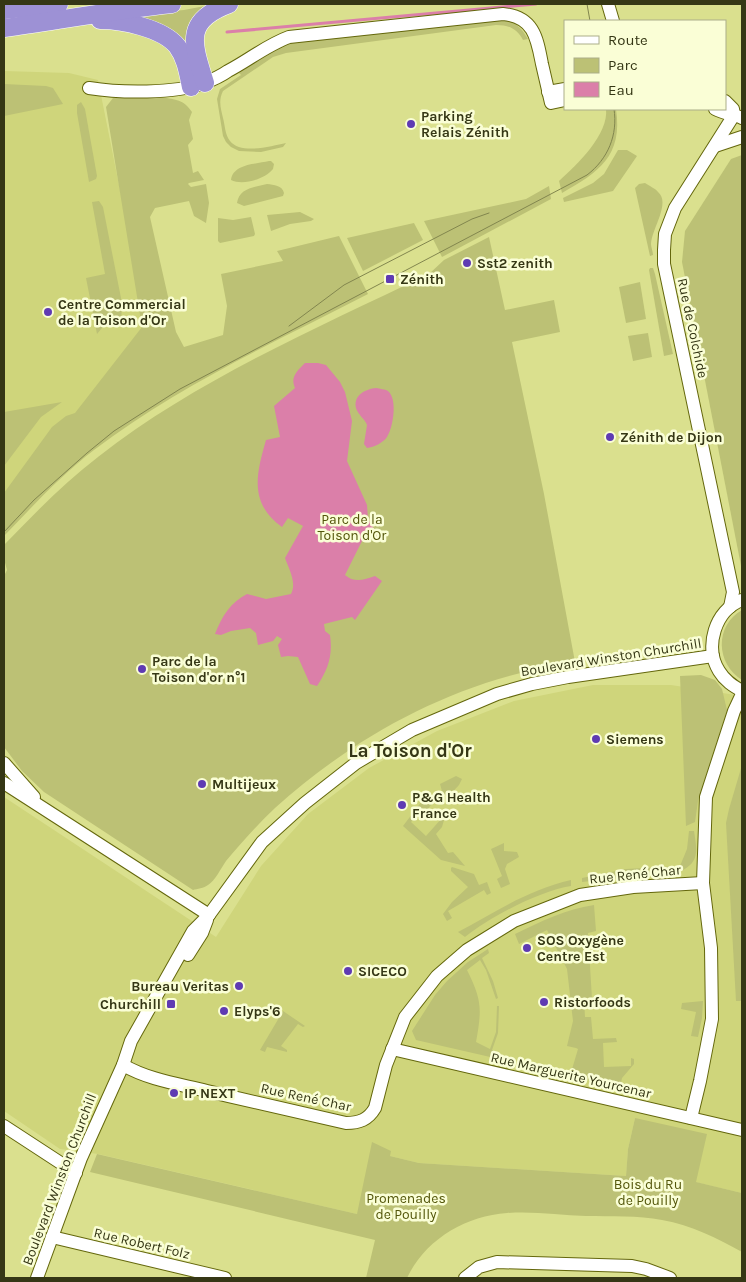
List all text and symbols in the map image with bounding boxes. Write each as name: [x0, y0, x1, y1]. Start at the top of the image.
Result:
legend: [564, 20, 726, 110]
text: Route: [608, 31, 648, 49]
text: Parc: [608, 56, 638, 74]
text: Eau: [608, 81, 634, 99]
place label: Parking Relais Zénith: [421, 108, 509, 141]
marker: Parking Relais Zénith: [405, 118, 417, 130]
place label: Sst2 zenith: [477, 255, 553, 272]
marker: Sst2 zenith: [461, 257, 473, 269]
place label: Zénith: [400, 271, 444, 288]
marker: Zénith: [384, 273, 396, 285]
street label: Rue de Colchide: [674, 277, 711, 380]
place label: Centre Commercial de la Toison d'Or: [58, 296, 186, 329]
marker: Centre Commercial de la Toison d'Or: [42, 306, 54, 318]
place label: Zénith de Dijon: [620, 429, 722, 446]
marker: Zénith de Dijon: [604, 431, 616, 443]
park label: Parc de la Toison d'Or: [318, 511, 387, 544]
street label: Boulevard Winston Churchill: [519, 635, 703, 680]
place label: Parc de la Toison d'or n°1: [152, 653, 245, 686]
marker: Parc de la Toison d'or n°1: [136, 663, 148, 675]
place label: Siemens: [606, 731, 664, 748]
marker: Siemens: [590, 733, 602, 745]
district label: La Toison d'Or: [348, 740, 472, 762]
place label: Multijeux: [212, 776, 276, 793]
marker: Multijeux: [196, 778, 208, 790]
place label: P&G Health France: [412, 789, 491, 822]
marker: P&G Health France: [396, 799, 408, 811]
street label: Rue René Char: [588, 861, 683, 888]
place label: SOS Oxygène Centre Est: [537, 932, 624, 965]
marker: SOS Oxygène Centre Est: [521, 942, 533, 954]
place label: SICECO: [358, 963, 407, 980]
marker: SICECO: [342, 965, 354, 977]
place label: Bureau Veritas: [131, 978, 229, 995]
marker: Bureau Veritas: [233, 980, 245, 992]
place label: Ristorfoods: [554, 994, 631, 1011]
place label: Churchill: [100, 996, 161, 1013]
marker: Ristorfoods: [538, 996, 550, 1008]
marker: Churchill: [165, 998, 177, 1010]
place label: Elyps'6: [234, 1003, 280, 1020]
marker: Elyps'6: [218, 1005, 230, 1017]
street label: Rue Marguerite Yourcenar: [489, 1049, 654, 1102]
street label: Rue René Char: [259, 1080, 354, 1116]
place label: IP NEXT: [184, 1085, 236, 1102]
marker: IP NEXT: [168, 1087, 180, 1099]
street label: Boulevard Winston Churchill: [19, 1091, 100, 1268]
park label: Bois du Ru de Pouilly: [614, 1176, 682, 1209]
park label: Promenades de Pouilly: [366, 1190, 446, 1223]
street label: Rue Robert Folz: [92, 1224, 192, 1263]

